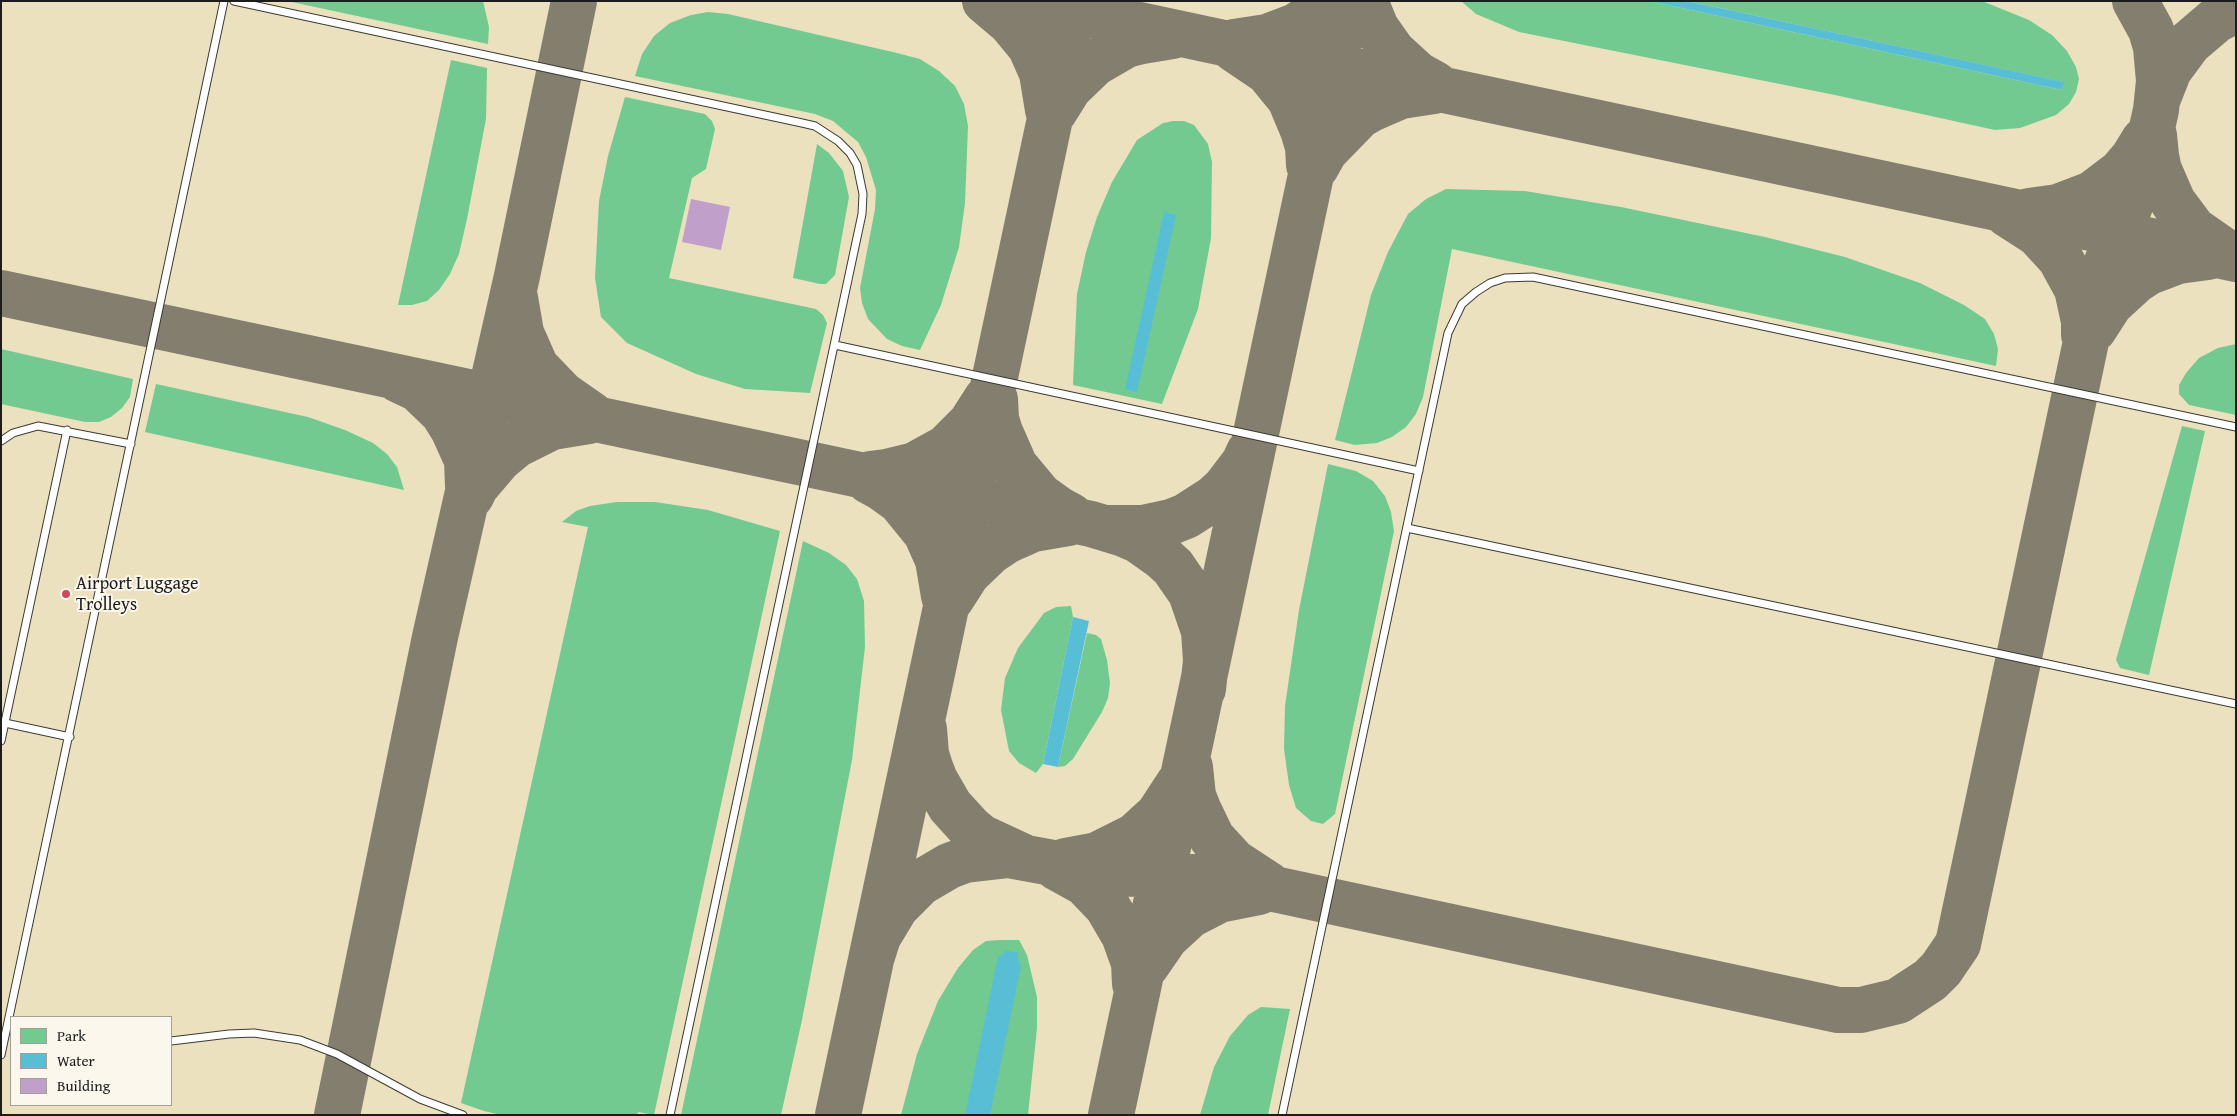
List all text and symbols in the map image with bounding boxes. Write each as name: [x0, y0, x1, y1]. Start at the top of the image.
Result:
place label: Airport Luggage Trolleys: [76, 573, 198, 616]
marker: Airport Luggage Trolleys: [60, 588, 72, 600]
legend: [10, 1016, 172, 1106]
text: Park: [57, 1025, 86, 1046]
text: Water: [57, 1050, 95, 1071]
text: Building: [57, 1075, 110, 1096]

